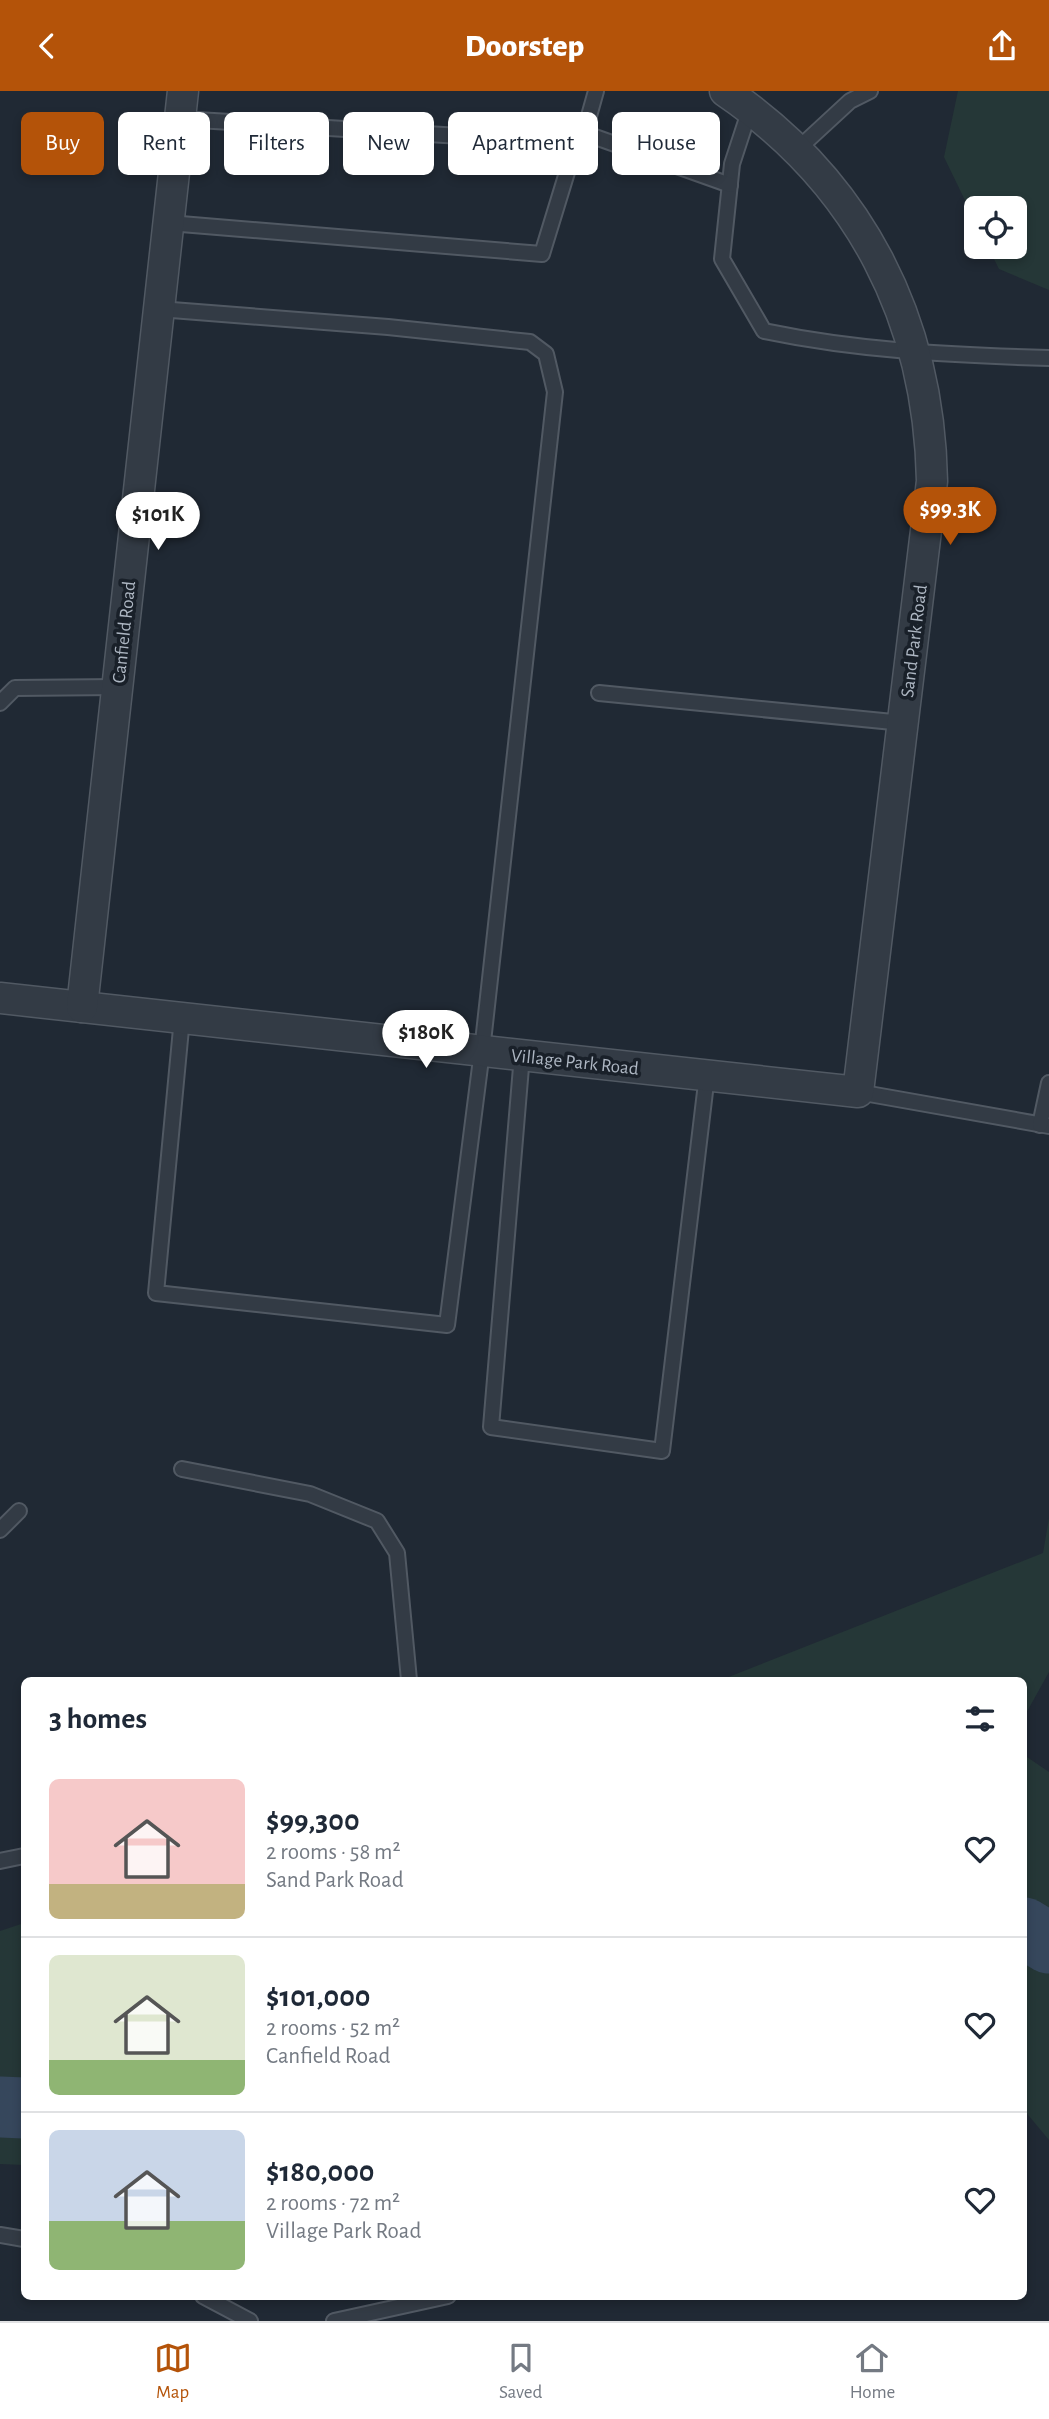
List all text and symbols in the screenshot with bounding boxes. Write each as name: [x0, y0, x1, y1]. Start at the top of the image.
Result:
icon: back: [28, 27, 66, 65]
icon: share: [983, 27, 1021, 65]
text: Doorstep: [465, 30, 584, 62]
chip: Buy: [21, 112, 104, 175]
chip: Rent: [118, 112, 210, 175]
chip: Filters: [224, 112, 329, 175]
chip: New: [343, 112, 434, 175]
chip: Apartment: [448, 112, 598, 175]
chip: House: [612, 112, 720, 175]
map controls: [964, 196, 1027, 259]
button: locate: [964, 196, 1027, 259]
pin: $99.3K: [893, 487, 1007, 547]
pin: $101K: [109, 493, 207, 552]
text: $99.3K: [919, 498, 981, 521]
text: $101K: [132, 503, 184, 526]
street label: Canfield Road: [110, 580, 139, 684]
street label: Sand Park Road: [898, 583, 931, 699]
pin: $180K: [377, 1011, 475, 1070]
text: $180K: [398, 1021, 454, 1044]
street label: Village Park Road: [510, 1046, 640, 1079]
icon: filters: [961, 1700, 999, 1738]
text: 3 homes: [49, 1704, 147, 1734]
text: $99,300: [266, 1806, 360, 1836]
icon: home: [105, 1807, 189, 1891]
icon: heart: [961, 1830, 999, 1868]
text: 2 rooms · 58 m²: [266, 1841, 401, 1864]
text: Sand Park Road: [266, 1869, 404, 1892]
text: $101,000: [266, 1982, 371, 2012]
icon: home: [105, 1983, 189, 2067]
icon: heart: [961, 2006, 999, 2044]
text: 2 rooms · 52 m²: [266, 2017, 400, 2040]
text: Canfield Road: [266, 2045, 391, 2068]
text: $180,000: [266, 2157, 374, 2187]
icon: home: [105, 2158, 189, 2242]
icon: heart: [961, 2181, 999, 2219]
text: 2 rooms · 72 m²: [266, 2192, 400, 2215]
text: Village Park Road: [266, 2220, 421, 2243]
tab: Map: [154, 2339, 192, 2404]
tab: Saved: [499, 2339, 542, 2404]
tab: Home: [850, 2339, 895, 2404]

